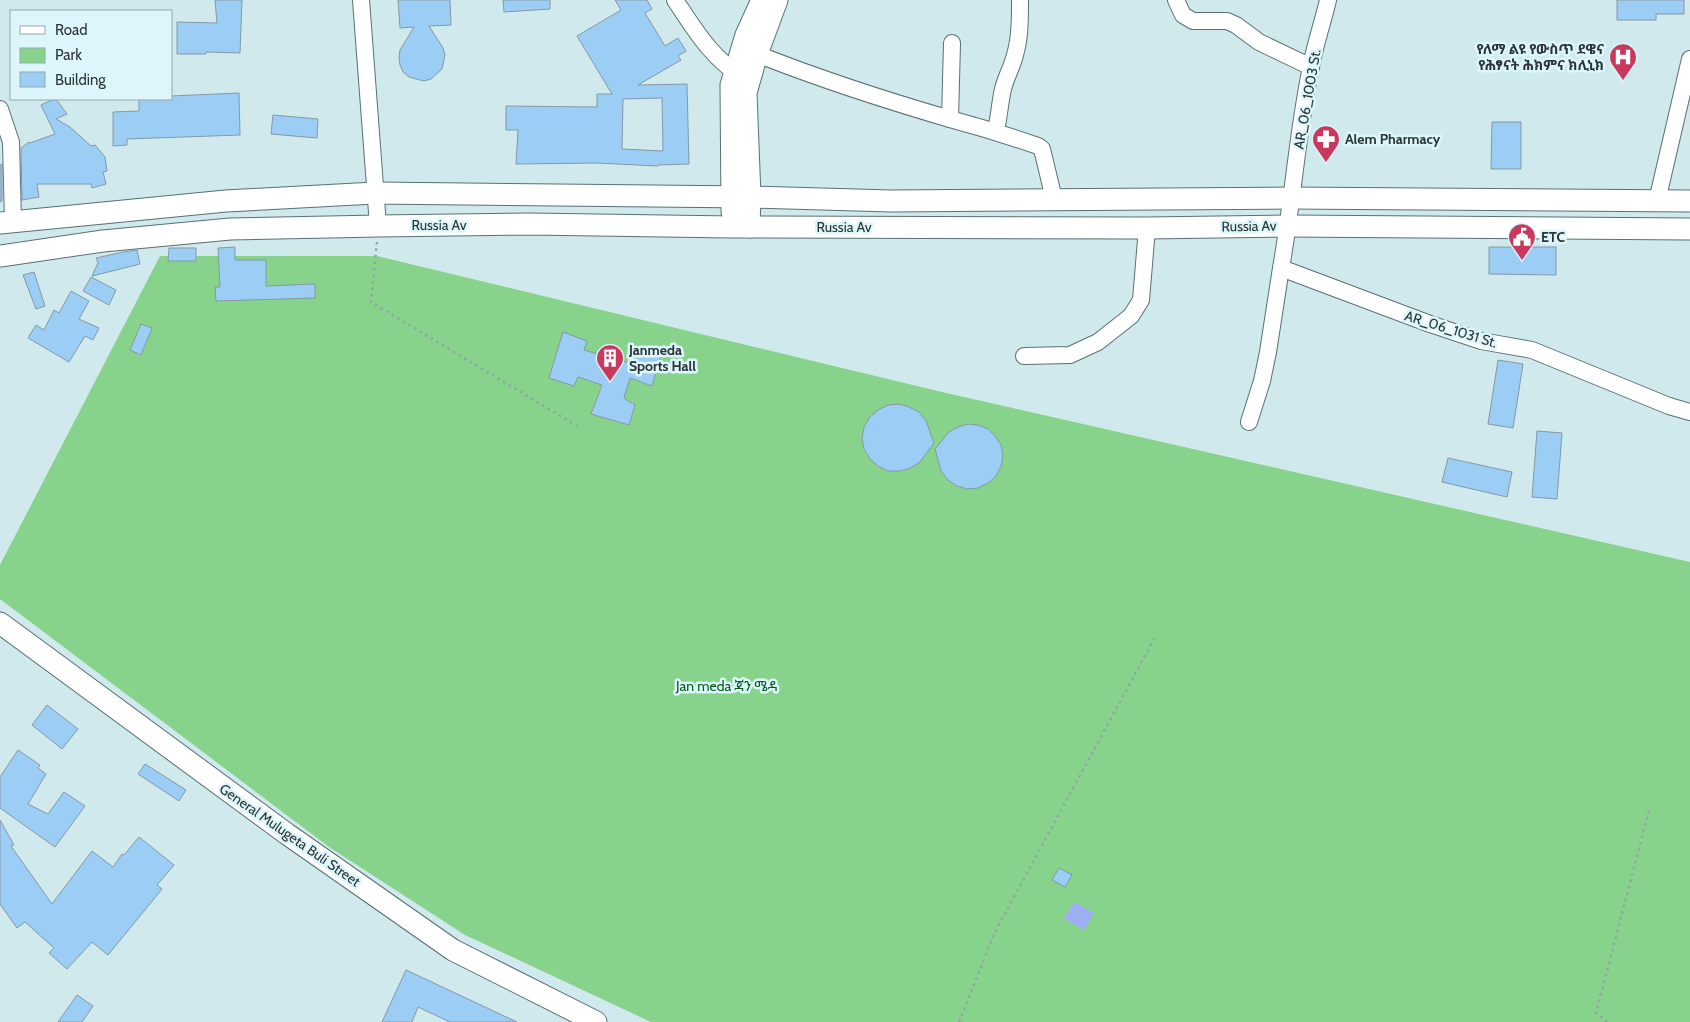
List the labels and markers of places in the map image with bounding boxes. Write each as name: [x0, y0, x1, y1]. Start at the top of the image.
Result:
place label: የለማ ልዩ የውስጥ ደዌና የሕፃናት ሕክምና ክሊኒክ: [1476, 40, 1604, 74]
hospital icon: የለማ ልዩ የውስጥ ደዌና የሕፃናት ሕክምና ክሊኒክ: [1608, 42, 1638, 81]
pharmacy icon: Alem Pharmacy: [1311, 124, 1341, 163]
place label: Alem Pharmacy: [1345, 130, 1441, 148]
public building icon: ETC: [1507, 222, 1537, 261]
place label: ETC: [1541, 228, 1566, 246]
place label: Janmeda Sports Hall: [628, 341, 696, 375]
building icon: Janmeda Sports Hall: [595, 343, 625, 382]

